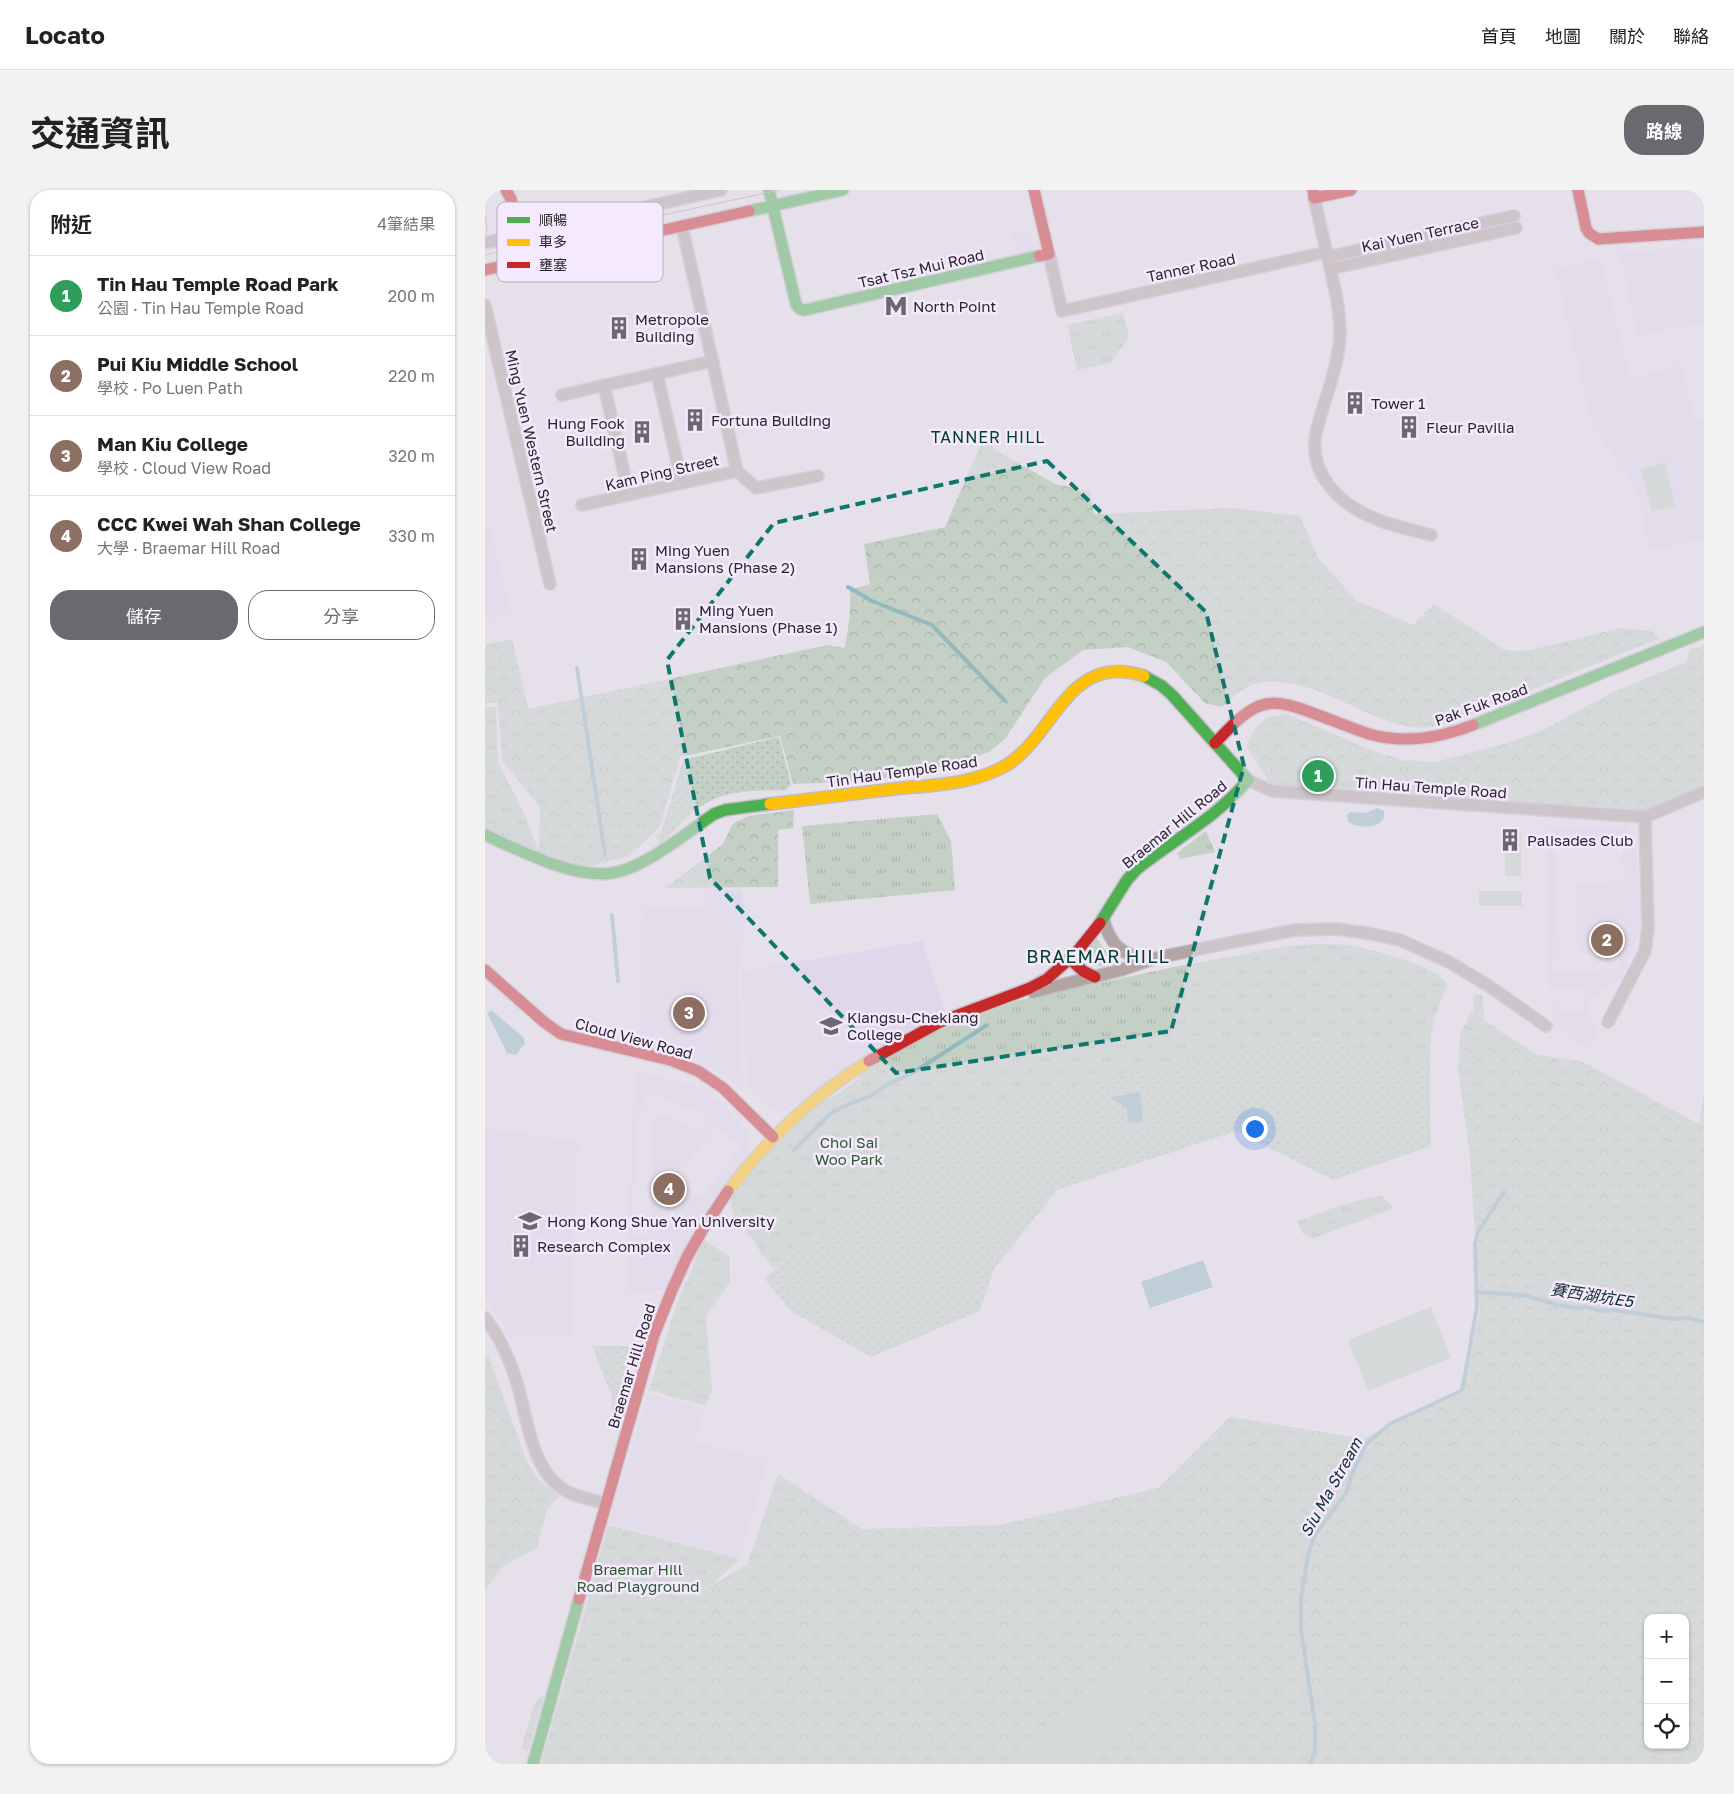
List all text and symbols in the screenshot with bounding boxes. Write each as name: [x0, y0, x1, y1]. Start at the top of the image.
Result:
text: Locato: [25, 20, 105, 49]
text: 首頁: [1481, 25, 1517, 47]
text: 地圖: [1545, 25, 1581, 47]
text: 關於: [1609, 25, 1645, 47]
text: 聯絡: [1673, 25, 1709, 47]
button: 路線: [1624, 105, 1704, 155]
text: 交通資訊: [30, 112, 170, 154]
legend: [497, 202, 663, 282]
text: 附近: [50, 211, 92, 237]
text: 順暢: [539, 211, 567, 228]
street label: Kai Yuen Terrace: [1360, 213, 1481, 255]
text: 4筆結果: [377, 214, 435, 234]
text: 車多: [539, 233, 567, 250]
street label: Tsat Tsz Mui Road: [856, 245, 986, 291]
street label: Tanner Road: [1145, 249, 1237, 285]
text: 壅塞: [539, 256, 567, 273]
text: Tin Hau Temple Road Park: [97, 272, 339, 295]
text: 1: [62, 286, 70, 306]
text: 200 m: [388, 286, 435, 306]
metro station icon: North Point: [883, 293, 909, 319]
place label: North Point: [913, 297, 996, 315]
text: 公園 · Tin Hau Temple Road: [97, 298, 304, 318]
place label: Metropole Building: [635, 310, 709, 345]
building icon: Metropole Building: [606, 315, 632, 341]
street label: Ming Yuen Western Street: [502, 348, 562, 534]
text: Pui Kiu Middle School: [97, 352, 298, 375]
text: 2: [61, 366, 71, 386]
text: 220 m: [388, 366, 435, 386]
text: 學校 · Po Luen Path: [97, 378, 243, 398]
building icon: Tower 1: [1342, 390, 1368, 416]
place label: Tower 1: [1371, 394, 1425, 412]
building icon: Fortuna Building: [682, 407, 708, 433]
place label: Fortuna Building: [711, 411, 831, 429]
place label: Hung Fook Building: [547, 414, 626, 449]
building icon: Fleur Pavilia: [1396, 414, 1422, 440]
place label: Fleur Pavilia: [1426, 418, 1515, 436]
building icon: Hung Fook Building: [629, 419, 655, 445]
district label: TANNER HILL: [931, 427, 1045, 447]
text: Man Kiu College: [97, 432, 248, 455]
text: 3: [61, 446, 71, 466]
text: 320 m: [388, 446, 435, 466]
street label: Kam Ping Street: [603, 450, 721, 494]
text: 學校 · Cloud View Road: [97, 458, 271, 478]
text: CCC Kwei Wah Shan College: [97, 512, 361, 535]
text: 4: [61, 526, 71, 546]
text: 330 m: [388, 526, 435, 546]
text: 大學 · Braemar Hill Road: [97, 538, 280, 558]
place label: Ming Yuen Mansions (Phase 2): [655, 541, 796, 576]
building icon: Ming Yuen Mansions (Phase 2): [626, 546, 652, 572]
button: 儲存: [50, 590, 238, 640]
button: 分享: [248, 590, 435, 640]
place label: Ming Yuen Mansions (Phase 1): [699, 601, 838, 636]
building icon: Ming Yuen Mansions (Phase 1): [670, 606, 696, 632]
street label: Pak Fuk Road: [1432, 679, 1530, 729]
street label: Tin Hau Temple Road: [825, 752, 979, 790]
pin: 1: [1302, 757, 1334, 795]
street label: Tin Hau Temple Road: [1355, 773, 1507, 801]
street label: Braemar Hill Road: [1118, 776, 1230, 872]
building icon: Palisades Club: [1497, 827, 1523, 853]
place label: Palisades Club: [1527, 831, 1633, 849]
pin: 2: [1591, 921, 1623, 959]
district label: BRAEMAR HILL: [1026, 945, 1170, 967]
pin: 3: [673, 994, 705, 1032]
place label: Kiangsu-Chekiang College: [847, 1008, 979, 1043]
school or university icon: Kiangsu-Chekiang College: [818, 1013, 844, 1039]
street label: Cloud View Road: [573, 1014, 695, 1062]
your location: [1242, 1116, 1268, 1142]
park label: Choi Sai Woo Park: [815, 1133, 884, 1168]
pin: 4: [653, 1170, 685, 1208]
school or university icon: Hong Kong Shue Yan University: [517, 1208, 543, 1234]
place label: Hong Kong Shue Yan University: [547, 1212, 775, 1230]
building icon: Research Complex: [508, 1233, 534, 1259]
place label: Research Complex: [537, 1237, 671, 1255]
water label: 賽西湖坑E5: [1549, 1279, 1636, 1312]
street label: Braemar Hill Road: [603, 1301, 659, 1431]
water label: Siu Ma Stream: [1296, 1433, 1367, 1540]
park label: Braemar Hill Road Playground: [577, 1560, 699, 1595]
map controls: [1644, 1614, 1689, 1749]
button: +: [1644, 1614, 1689, 1659]
button: −: [1644, 1659, 1689, 1704]
button: locate: [1644, 1704, 1689, 1749]

